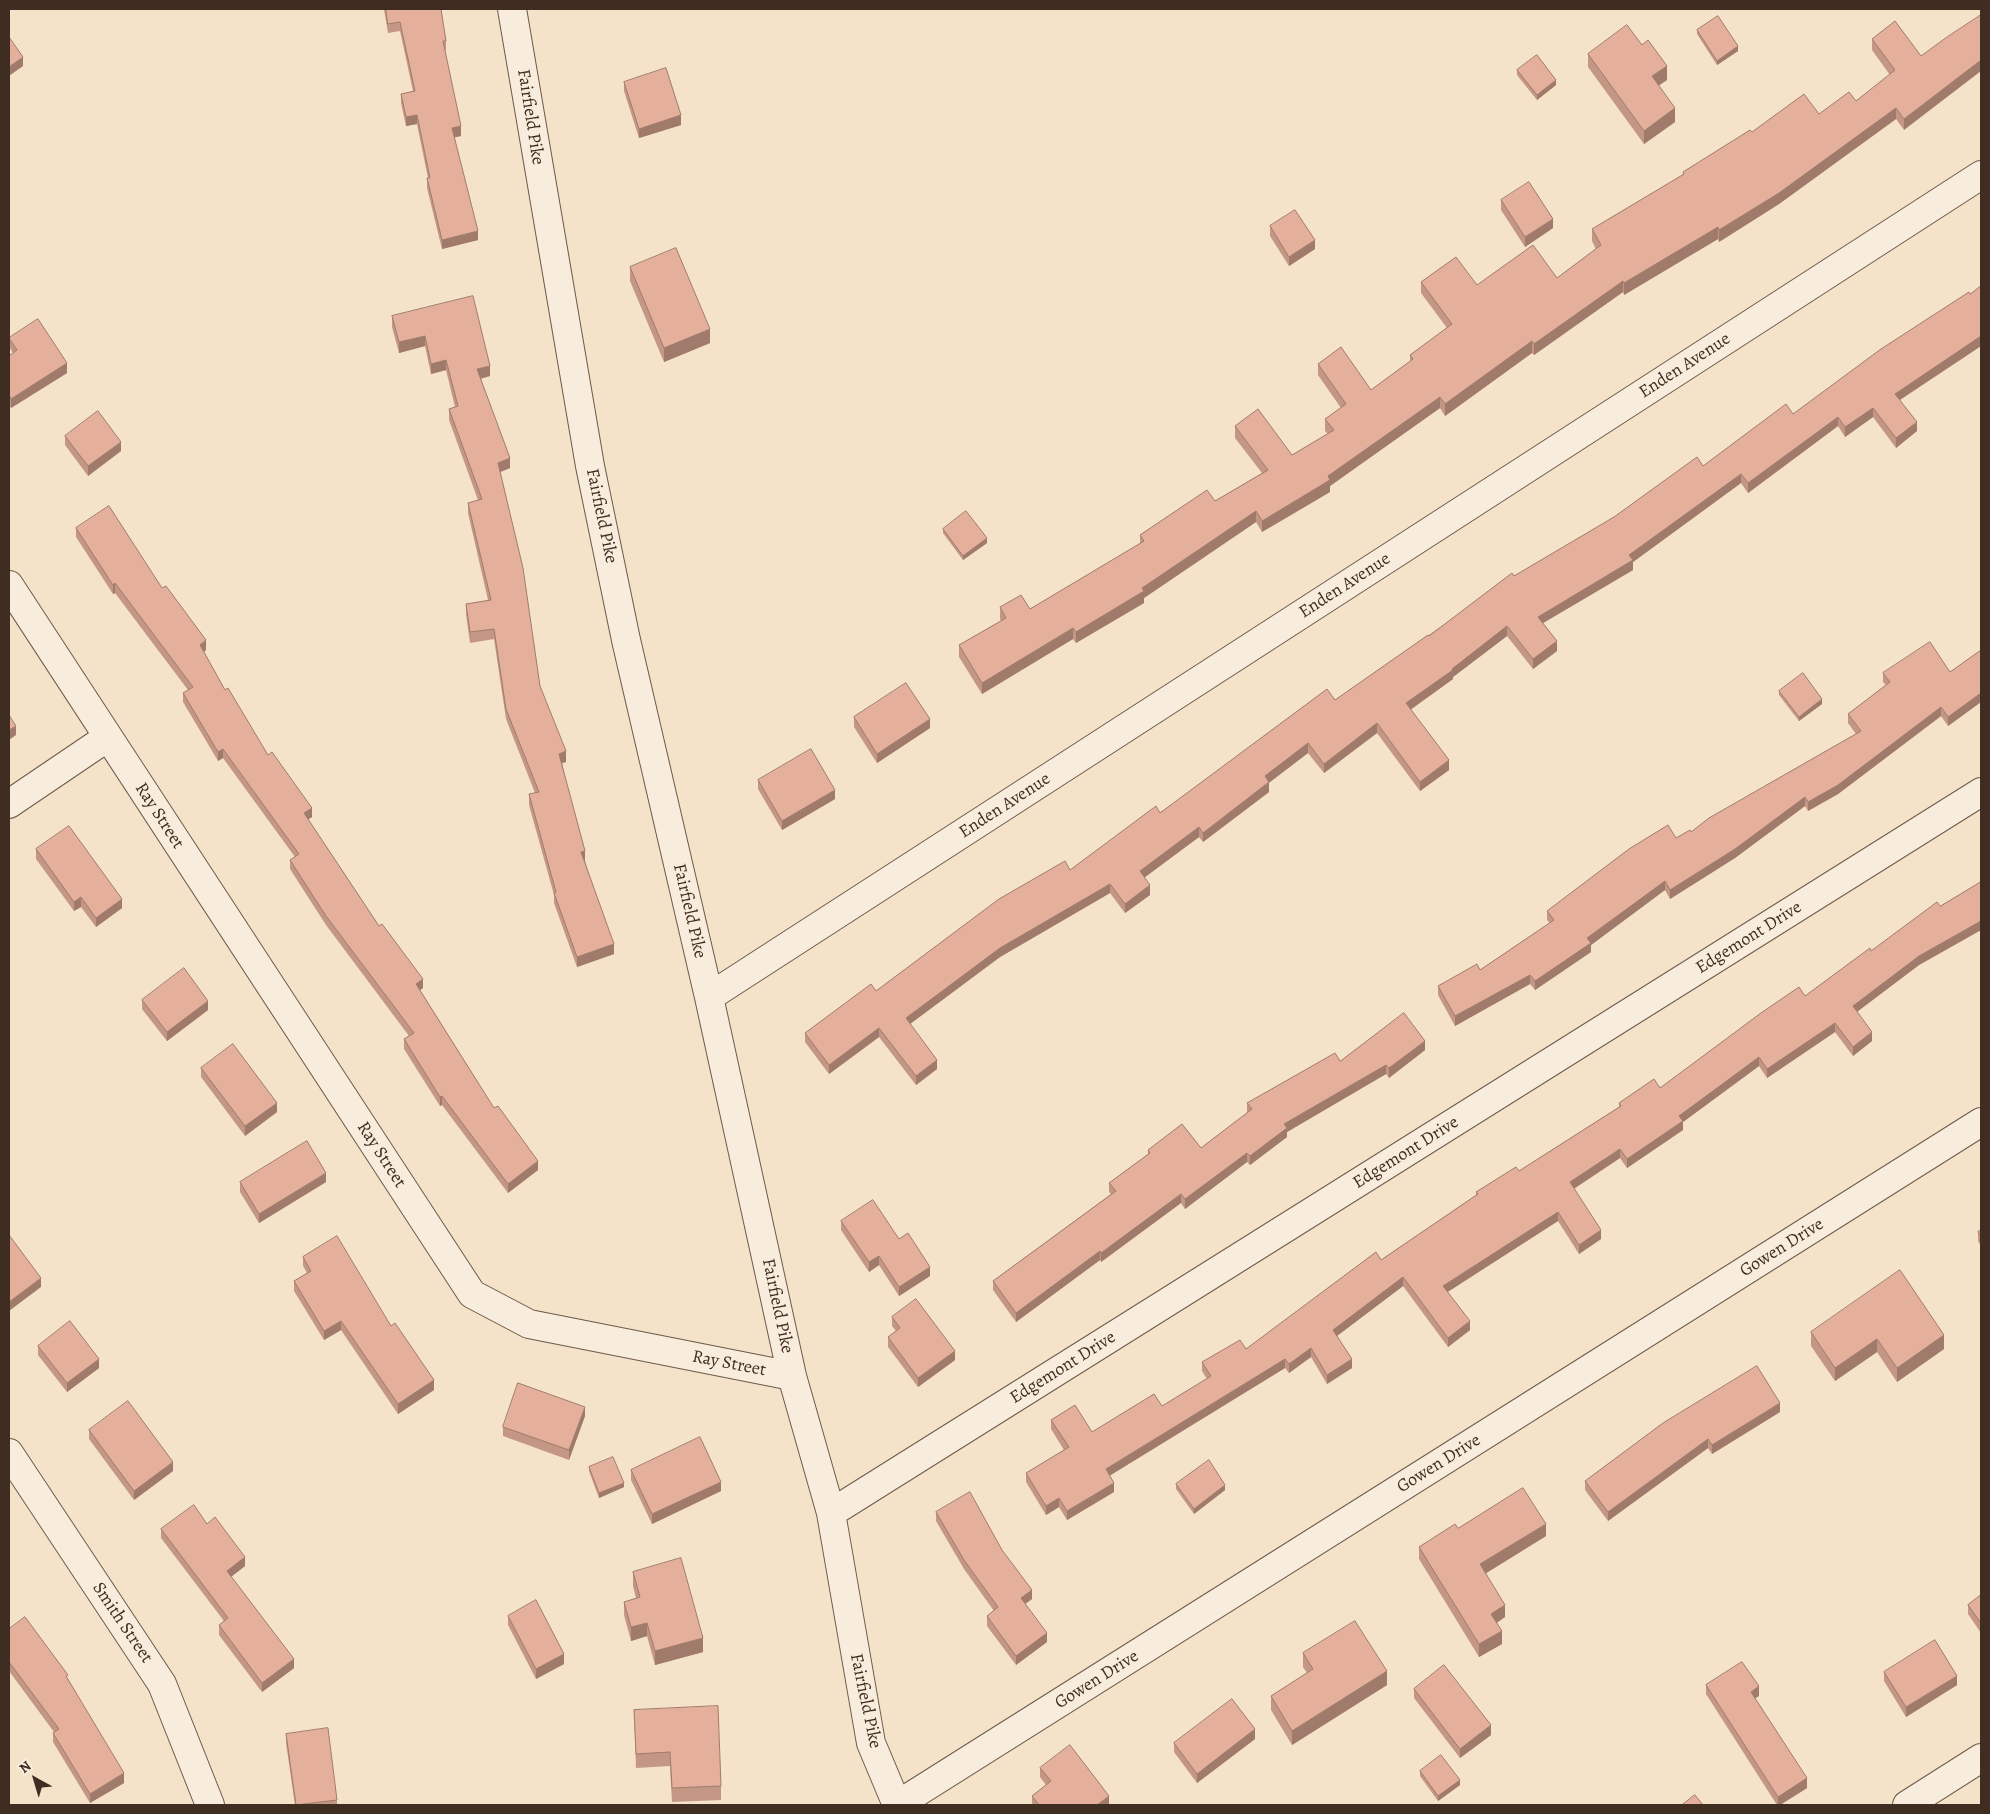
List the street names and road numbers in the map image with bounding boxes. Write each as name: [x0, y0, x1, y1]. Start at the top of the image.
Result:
street label: Fairfield Pike: [512, 68, 548, 166]
street label: Enden Avenue: [1635, 328, 1735, 404]
street label: Fairfield Pike: [580, 467, 622, 565]
street label: Enden Avenue: [1295, 548, 1395, 624]
street label: Enden Avenue: [955, 768, 1055, 844]
street label: Ray Street: [130, 779, 188, 853]
street label: Fairfield Pike: [668, 862, 710, 960]
street label: Edgemont Drive: [1692, 897, 1806, 979]
street label: Edgemont Drive: [1349, 1112, 1463, 1194]
street label: Ray Street: [352, 1118, 410, 1192]
street label: Gowen Drive: [1736, 1214, 1828, 1282]
street label: Fairfield Pike: [756, 1257, 798, 1355]
street label: Edgemont Drive: [1006, 1327, 1120, 1409]
street label: Ray Street: [690, 1346, 768, 1382]
street label: Gowen Drive: [1393, 1430, 1485, 1498]
street label: Smith Street: [87, 1578, 157, 1668]
street label: Gowen Drive: [1051, 1646, 1143, 1714]
street label: Fairfield Pike: [844, 1652, 886, 1750]

